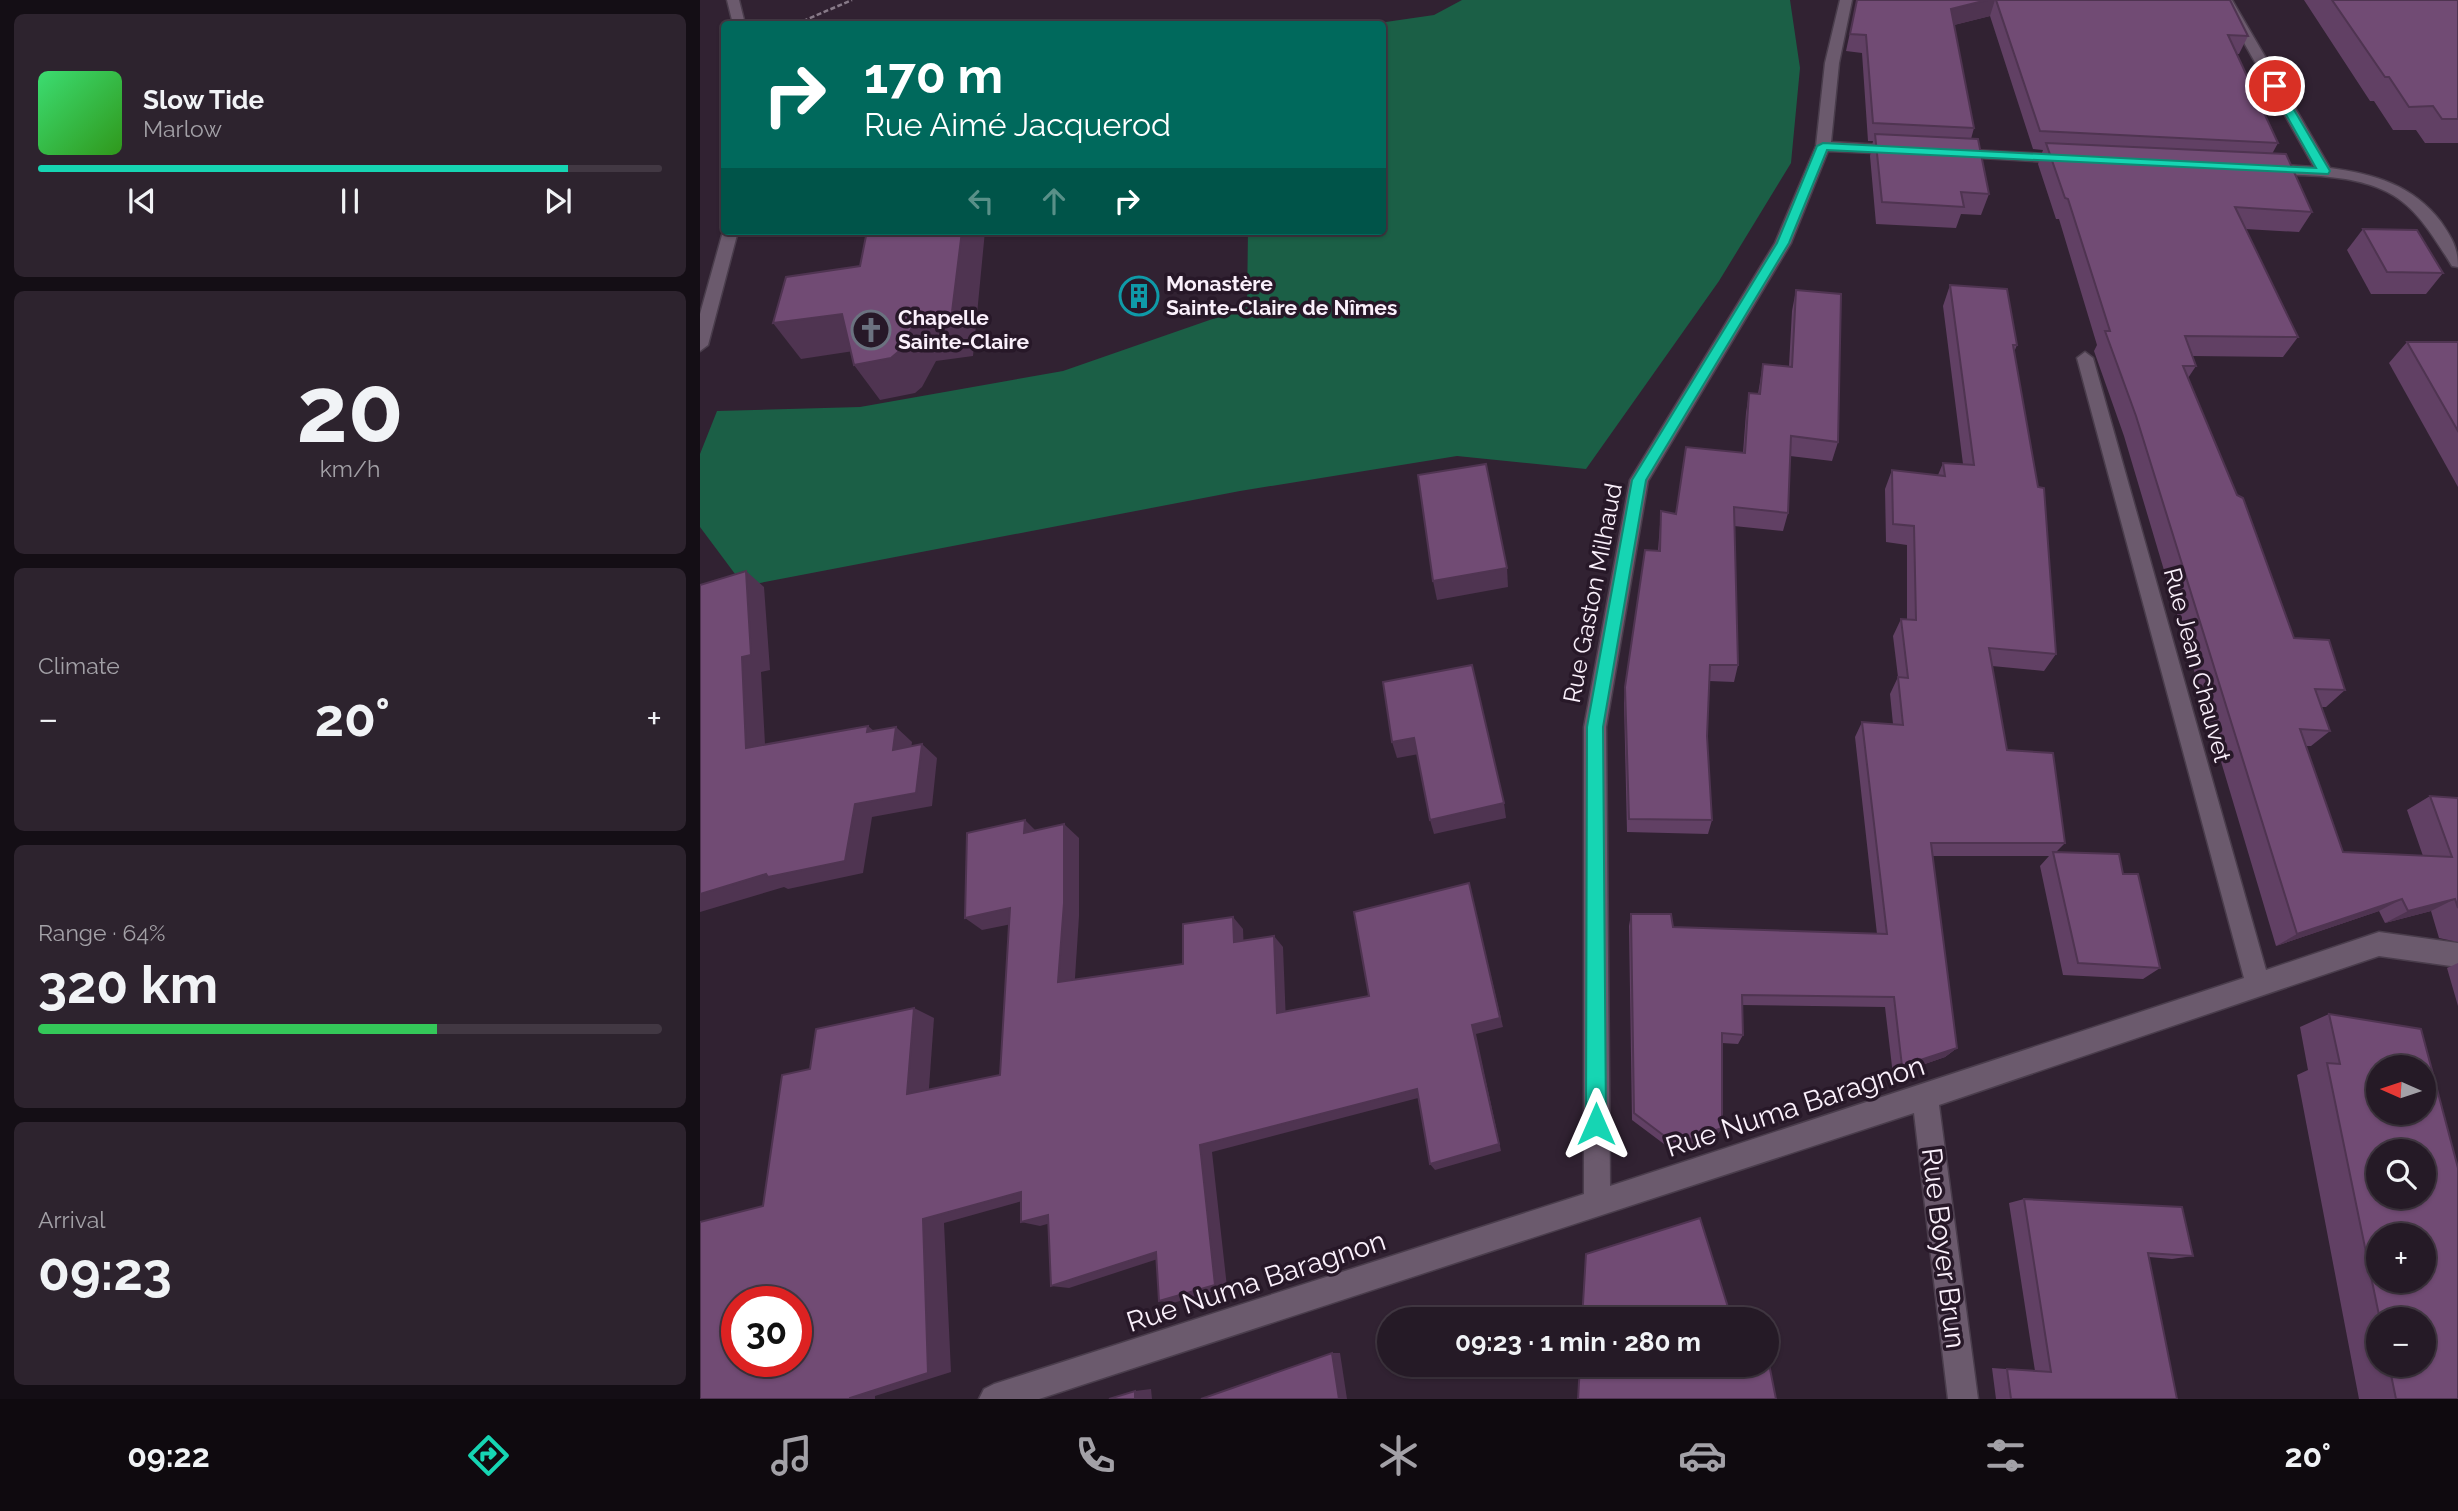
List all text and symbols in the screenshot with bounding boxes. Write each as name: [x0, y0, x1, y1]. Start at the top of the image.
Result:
text: 170 m: [864, 47, 1003, 104]
icon: right: [749, 49, 840, 140]
pin: [2245, 56, 2305, 116]
icon: arrive: [2256, 67, 2294, 105]
text: Slow Tide: [143, 85, 264, 115]
text: Rue Aimé Jacquerod: [864, 106, 1171, 143]
text: Marlow: [143, 115, 222, 142]
icon: previous: [123, 182, 161, 220]
icon: pause: [331, 182, 369, 220]
icon: next: [539, 182, 577, 220]
icon: left: [962, 182, 1000, 220]
icon: ahead: [1035, 182, 1073, 220]
icon: right: [1108, 182, 1146, 220]
place label: Monastère Sainte-Claire de Nîmes: [1166, 271, 1397, 320]
building icon: Monastère Sainte-Claire de Nîmes: [1118, 275, 1160, 317]
place label: Chapelle Sainte-Claire: [898, 305, 1030, 354]
church icon: Chapelle Sainte-Claire: [850, 309, 892, 351]
text: 20: [296, 356, 404, 463]
text: km/h: [320, 455, 380, 482]
street label: Rue Gaston Milhaud: [1557, 481, 1628, 705]
street label: Rue Jean Chauvet: [2158, 564, 2237, 765]
text: Climate: [38, 652, 120, 679]
text: 20°: [315, 687, 390, 748]
text: −: [38, 696, 58, 741]
text: +: [646, 696, 662, 741]
text: Range · 64%: [38, 919, 165, 946]
text: 320 km: [38, 954, 218, 1015]
street label: Rue Numa Baragnon: [1662, 1049, 1929, 1164]
north arrow: [2366, 1055, 2436, 1125]
map controls: [2366, 1055, 2436, 1377]
position arrow: [1559, 1087, 1633, 1161]
button: search: [2366, 1139, 2436, 1209]
street label: Rue Boyer Brun: [1915, 1146, 1972, 1350]
text: Arrival: [38, 1206, 105, 1233]
button: +: [2366, 1223, 2436, 1293]
street label: Rue Numa Baragnon: [1123, 1224, 1390, 1339]
text: 09:23: [38, 1241, 172, 1302]
speed limit sign: 30: [721, 1286, 812, 1377]
button: −: [2366, 1307, 2436, 1377]
text: 09:23 · 1 min · 280 m: [1455, 1327, 1701, 1357]
icon: directions: [464, 1431, 513, 1480]
icon: music: [767, 1431, 816, 1480]
icon: phone: [1071, 1431, 1120, 1480]
icon: climate: [1374, 1431, 1423, 1480]
icon: car: [1678, 1431, 1727, 1480]
icon: filters: [1981, 1431, 2030, 1480]
text: 09:22: [127, 1437, 210, 1474]
text: 20°: [2284, 1437, 2331, 1474]

